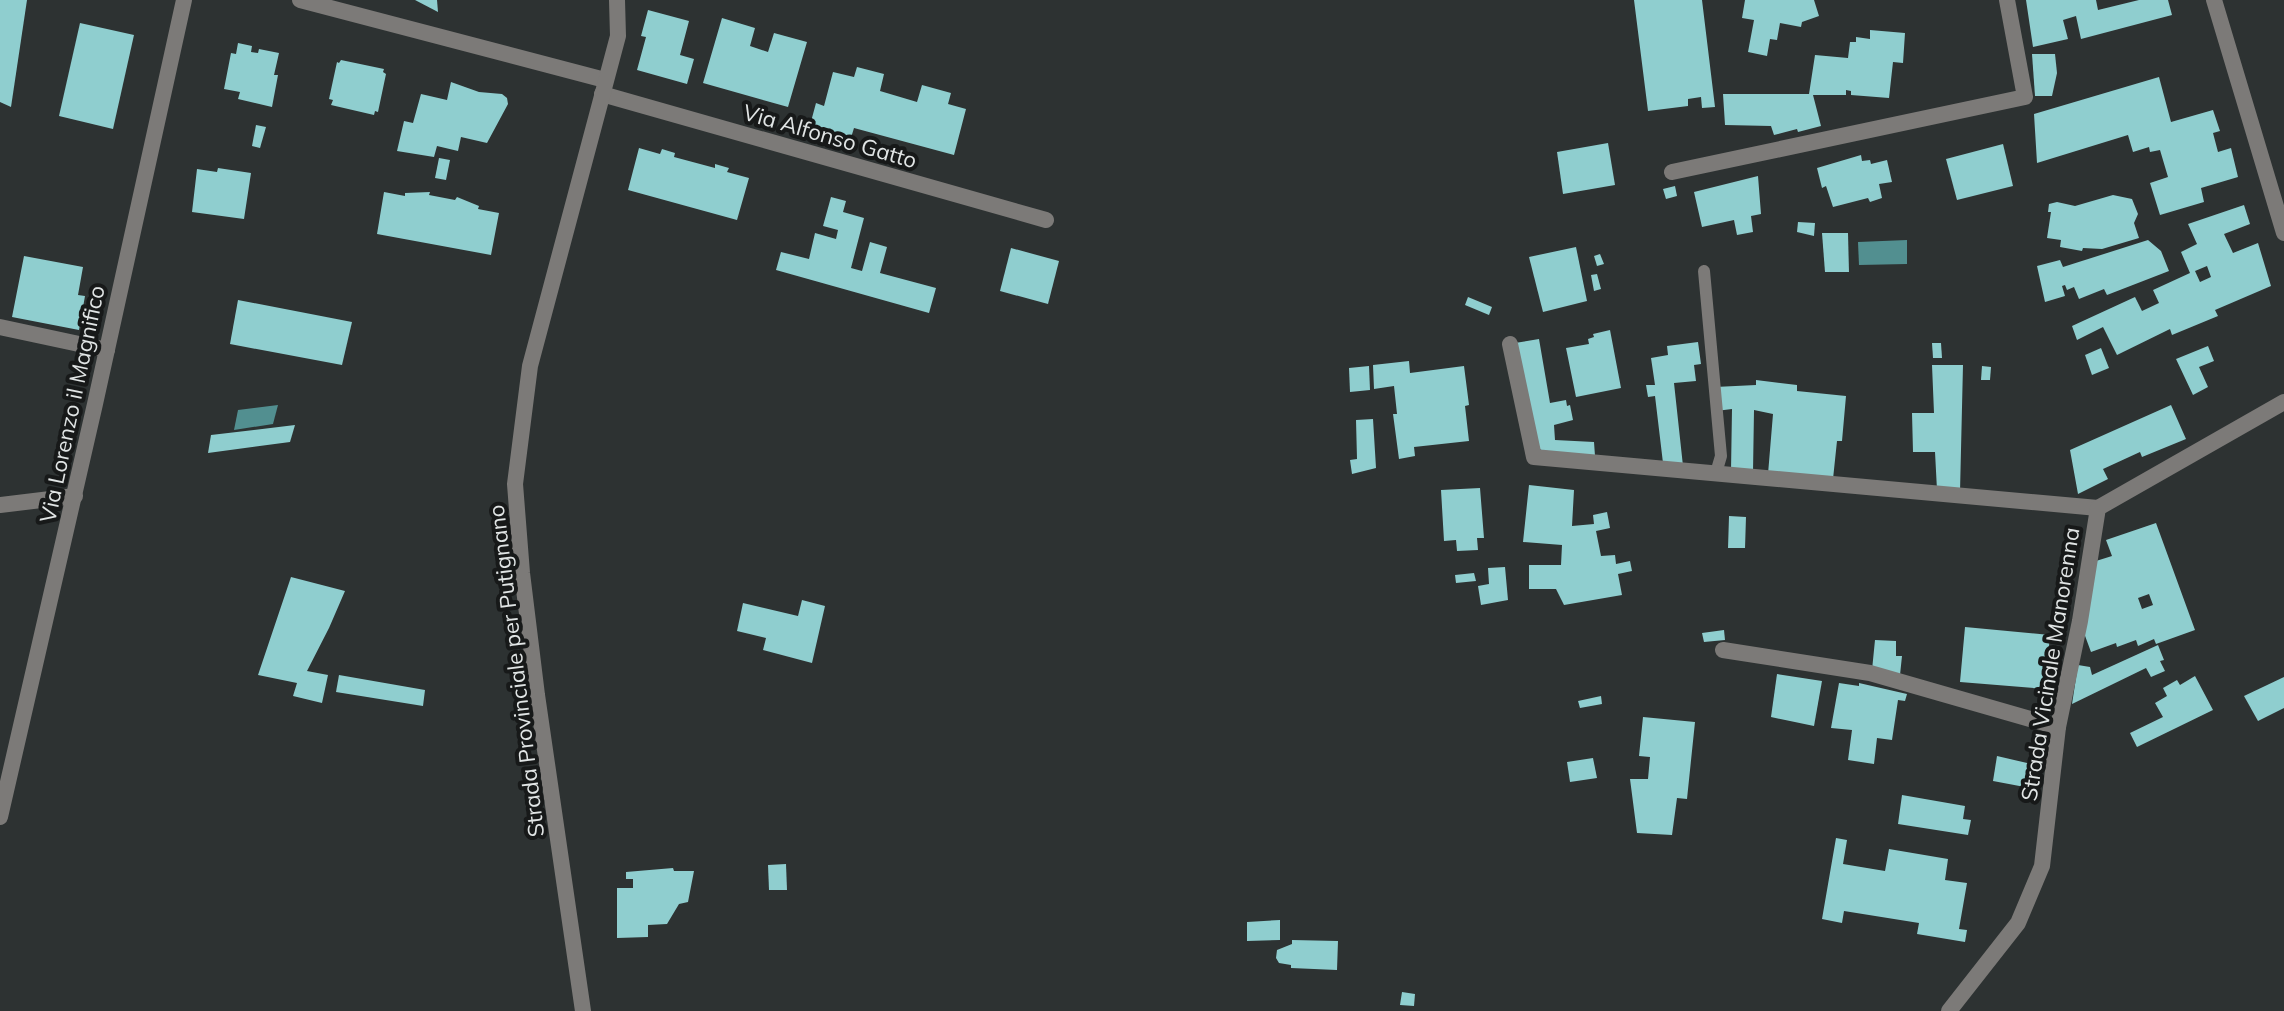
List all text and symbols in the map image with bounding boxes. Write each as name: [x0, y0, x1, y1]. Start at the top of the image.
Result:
street label: Via Alfonso Gatto: [740, 98, 920, 174]
street label: Via Lorenzo il Magnifico: [33, 283, 111, 525]
street label: Strada Provinciale per Putignano: [482, 503, 550, 839]
street label: Strada Vicinale Manorenna: [2015, 525, 2085, 803]

